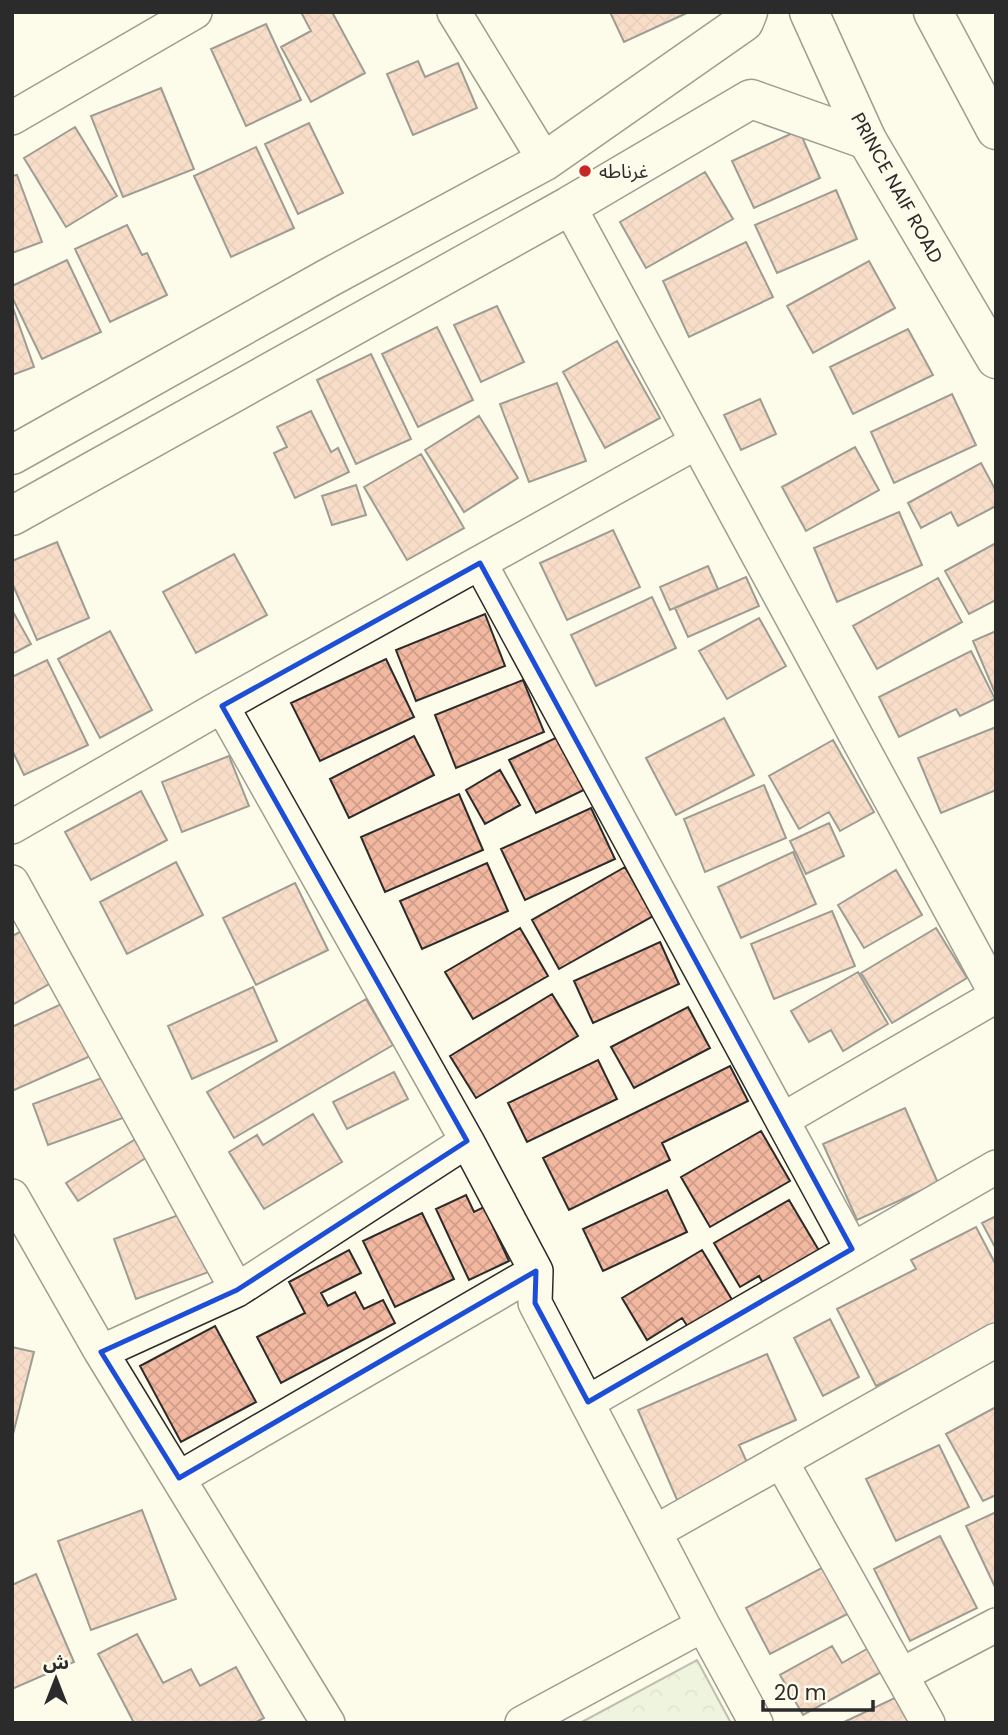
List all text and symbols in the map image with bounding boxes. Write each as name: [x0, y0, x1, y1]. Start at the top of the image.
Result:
street label: PRINCE NAIF ROAD: [844, 108, 950, 268]
place label: غرناطه: [599, 158, 648, 185]
marker: غرناطه: [577, 163, 593, 179]
north arrow: [21, 1644, 91, 1714]
text: ش: [43, 1649, 69, 1676]
scale bar: [763, 1668, 873, 1712]
text: 20 m: [774, 1678, 827, 1707]

